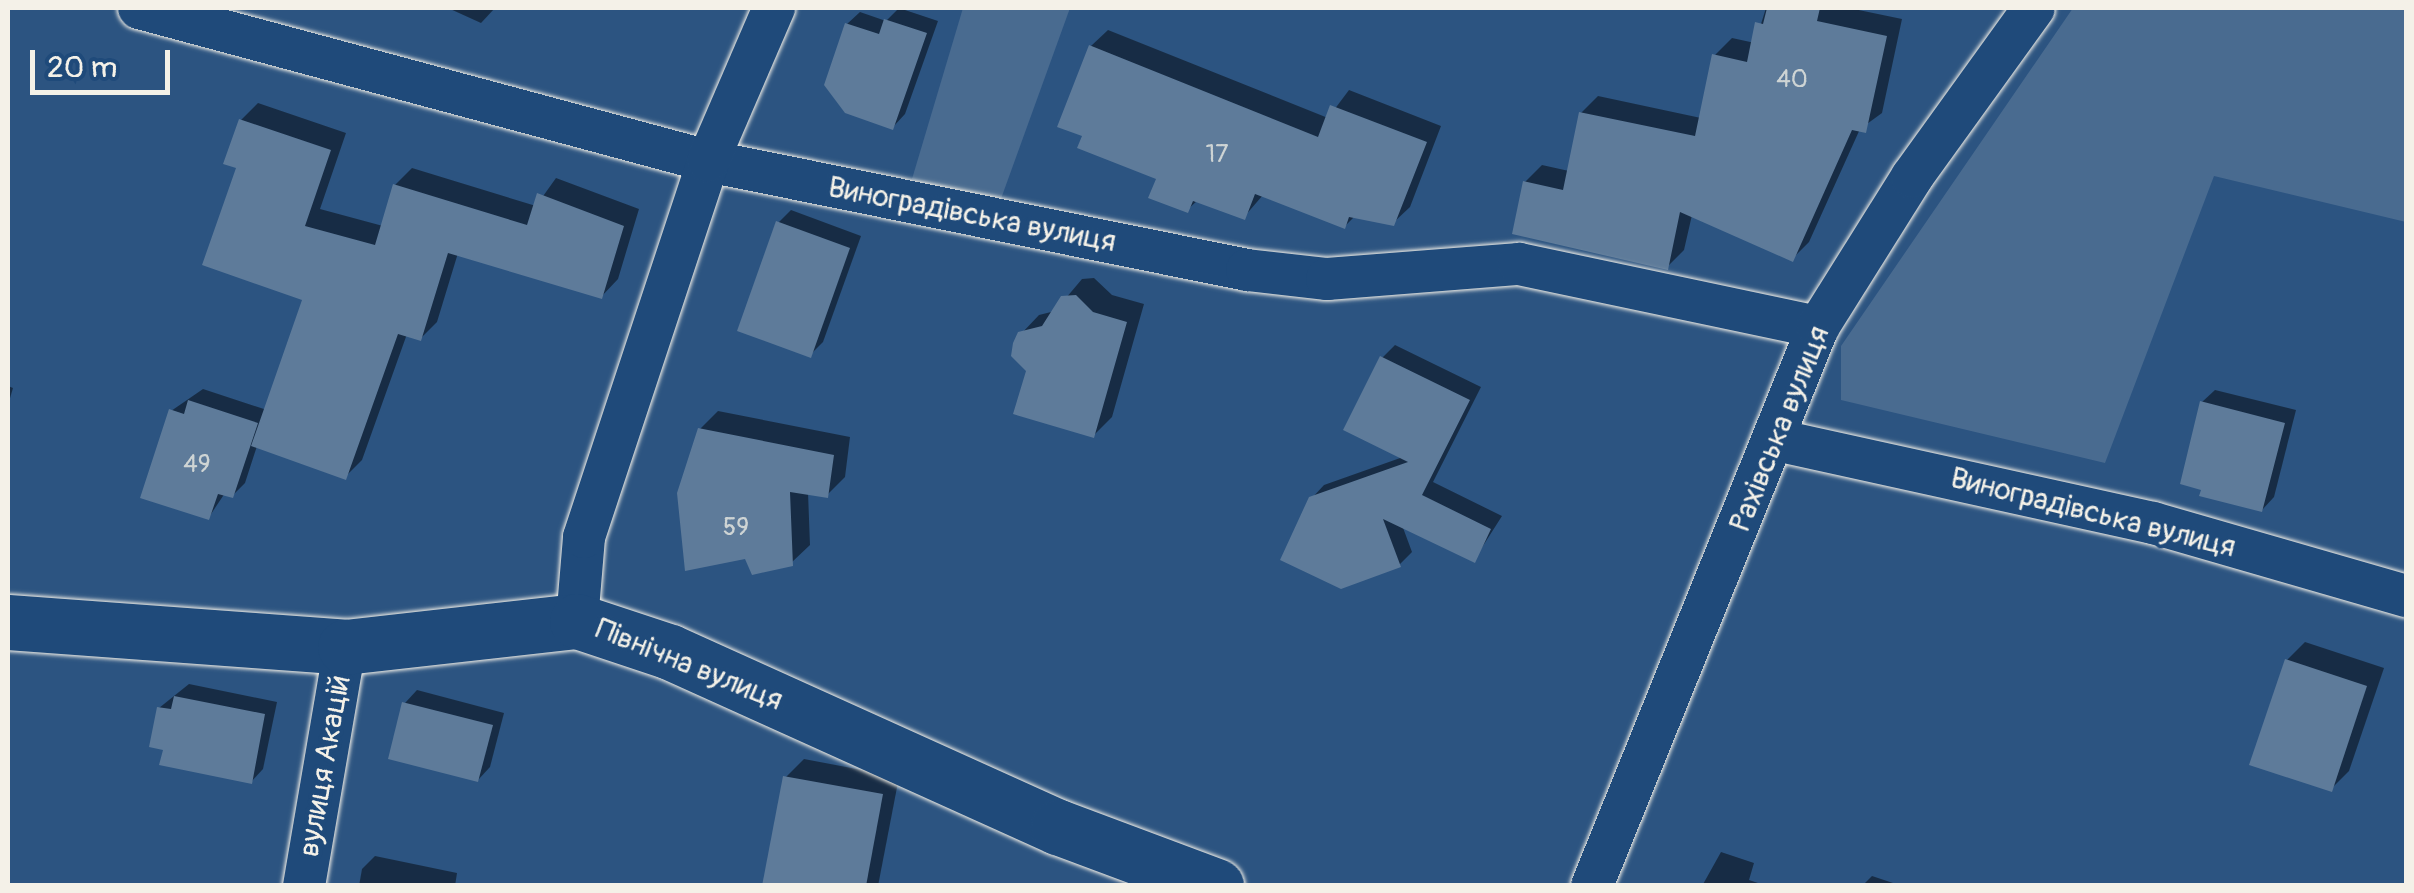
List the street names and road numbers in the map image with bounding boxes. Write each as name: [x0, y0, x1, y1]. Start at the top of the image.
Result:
street label: Виноградівська вулиця: [825, 169, 1119, 261]
street label: Рахівська вулиця: [1722, 321, 1838, 537]
street label: Виноградівська вулиця: [1947, 460, 2239, 566]
street label: Північна вулиця: [590, 611, 788, 719]
street label: вулиця Акацій: [291, 672, 359, 860]

